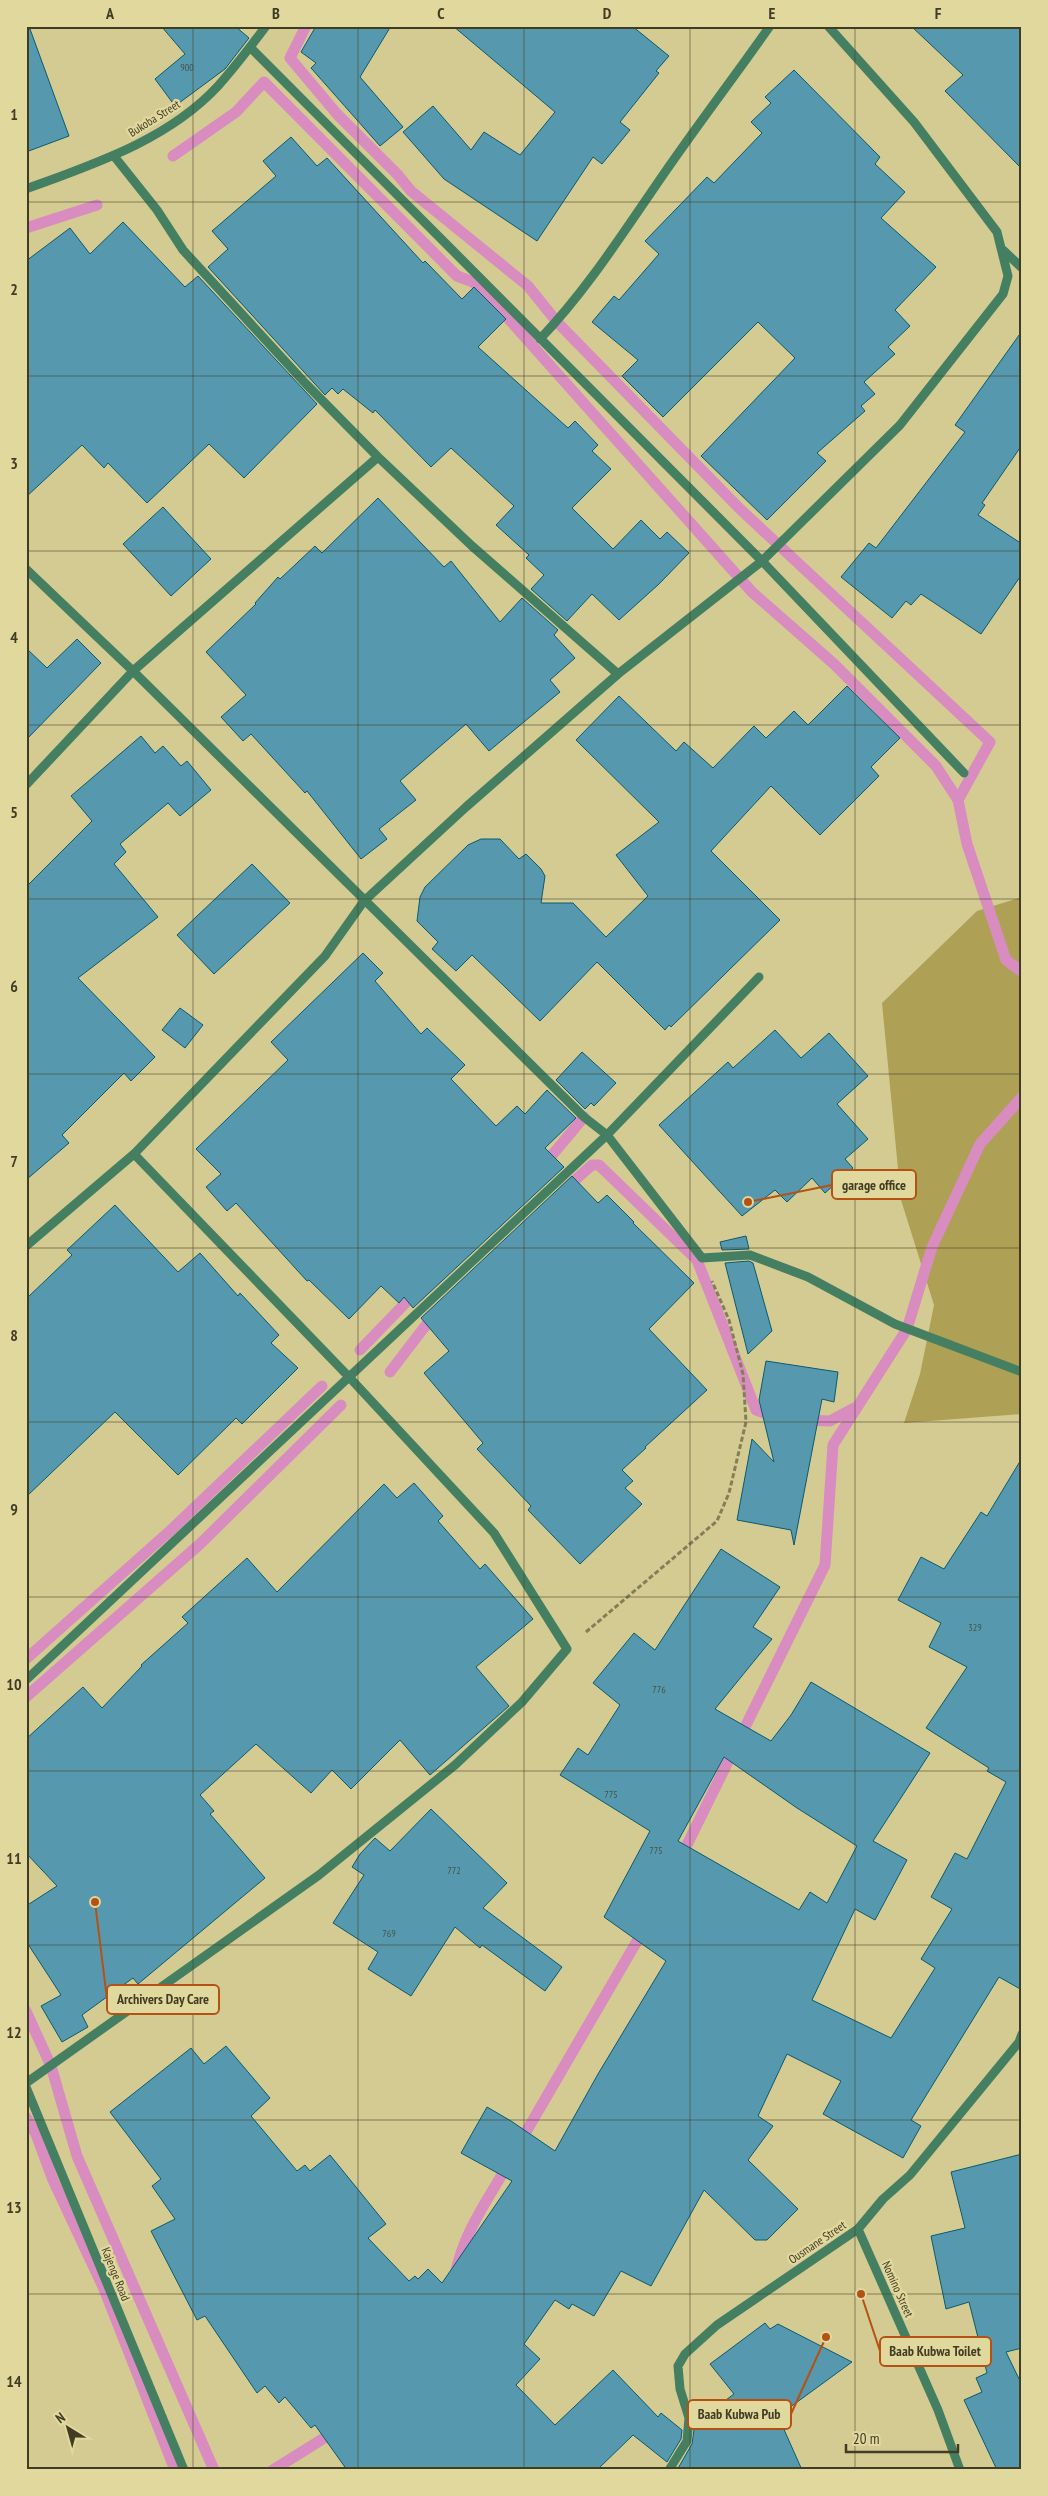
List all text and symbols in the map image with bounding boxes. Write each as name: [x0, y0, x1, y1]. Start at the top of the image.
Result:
text: A: [105, 3, 115, 23]
text: B: [272, 3, 280, 23]
text: C: [437, 3, 445, 23]
text: D: [603, 3, 612, 23]
text: E: [769, 3, 776, 23]
text: F: [935, 3, 942, 23]
house number: 900: [180, 61, 194, 74]
street label: Bukoba Street: [125, 96, 183, 140]
text: 1: [10, 104, 18, 124]
text: 2: [10, 279, 18, 299]
text: 3: [10, 453, 18, 473]
text: 4: [10, 627, 18, 647]
text: 5: [10, 802, 18, 822]
text: 6: [10, 976, 18, 996]
text: 7: [10, 1151, 18, 1171]
callout: garage office: [832, 1170, 916, 1199]
text: garage office: [842, 1176, 906, 1194]
text: 8: [10, 1325, 18, 1345]
text: 9: [10, 1499, 18, 1519]
house number: 329: [968, 1621, 982, 1634]
text: 10: [6, 1674, 22, 1694]
house number: 776: [652, 1683, 666, 1696]
house number: 775: [604, 1788, 618, 1801]
house number: 775: [649, 1844, 663, 1857]
text: 11: [6, 1848, 22, 1868]
house number: 772: [447, 1864, 461, 1877]
house number: 769: [382, 1927, 396, 1940]
callout: Archivers Day Care: [107, 1985, 219, 2014]
text: Archivers Day Care: [116, 1990, 209, 2008]
text: 12: [6, 2022, 22, 2042]
text: 13: [6, 2197, 22, 2217]
street label: Ousmane Street: [785, 2217, 849, 2267]
street label: Kajenge Road: [98, 2245, 134, 2303]
street label: Nomino Street: [879, 2259, 917, 2320]
callout: Baab Kubwa Toilet: [880, 2337, 991, 2366]
text: Baab Kubwa Toilet: [889, 2342, 981, 2360]
text: 14: [6, 2371, 22, 2391]
callout: Baab Kubwa Pub: [688, 2400, 791, 2429]
north arrow: [42, 2404, 92, 2454]
text: Baab Kubwa Pub: [698, 2405, 780, 2423]
text: N: [52, 2408, 69, 2427]
scale bar: [846, 2421, 958, 2453]
text: 20 m: [853, 2429, 879, 2448]

